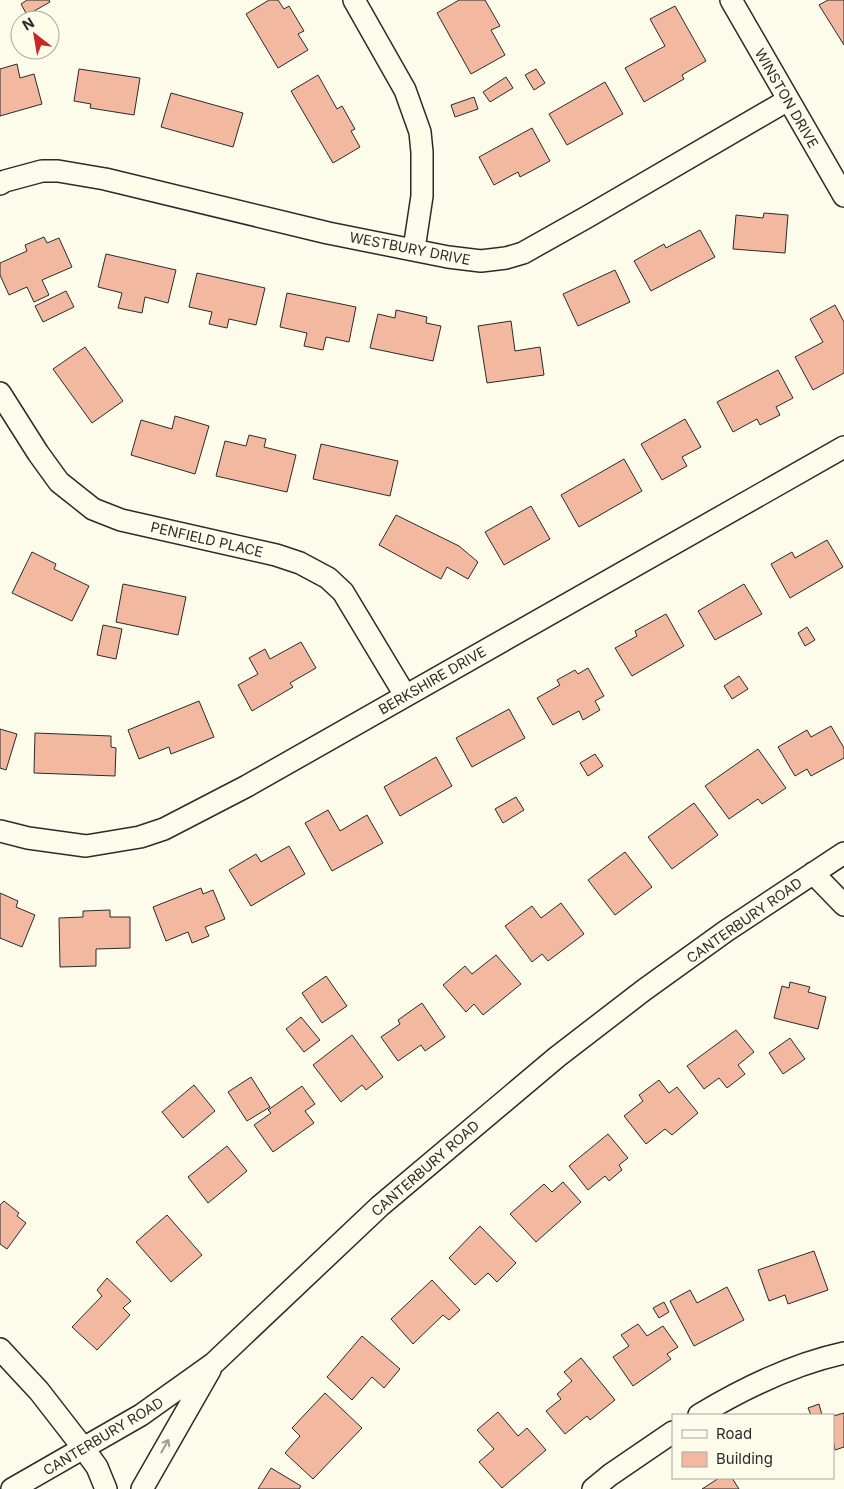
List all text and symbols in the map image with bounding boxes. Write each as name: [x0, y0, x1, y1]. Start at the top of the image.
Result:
north arrow: [10, 10, 60, 60]
text: N: [19, 13, 37, 33]
street label: WINSTON DRIVE: [752, 45, 822, 151]
street label: WESTBURY DRIVE: [348, 228, 472, 268]
street label: PENFIELD PLACE: [149, 518, 265, 560]
street label: BERKSHIRE DRIVE: [375, 642, 489, 718]
street label: CANTERBURY ROAD: [683, 874, 805, 966]
street label: CANTERBURY ROAD: [368, 1117, 482, 1219]
street label: CANTERBURY ROAD: [40, 1393, 166, 1479]
legend: [672, 1414, 834, 1479]
text: Road: [716, 1424, 752, 1443]
one-way arrow: [161, 1440, 171, 1454]
text: Building: [716, 1449, 773, 1468]

